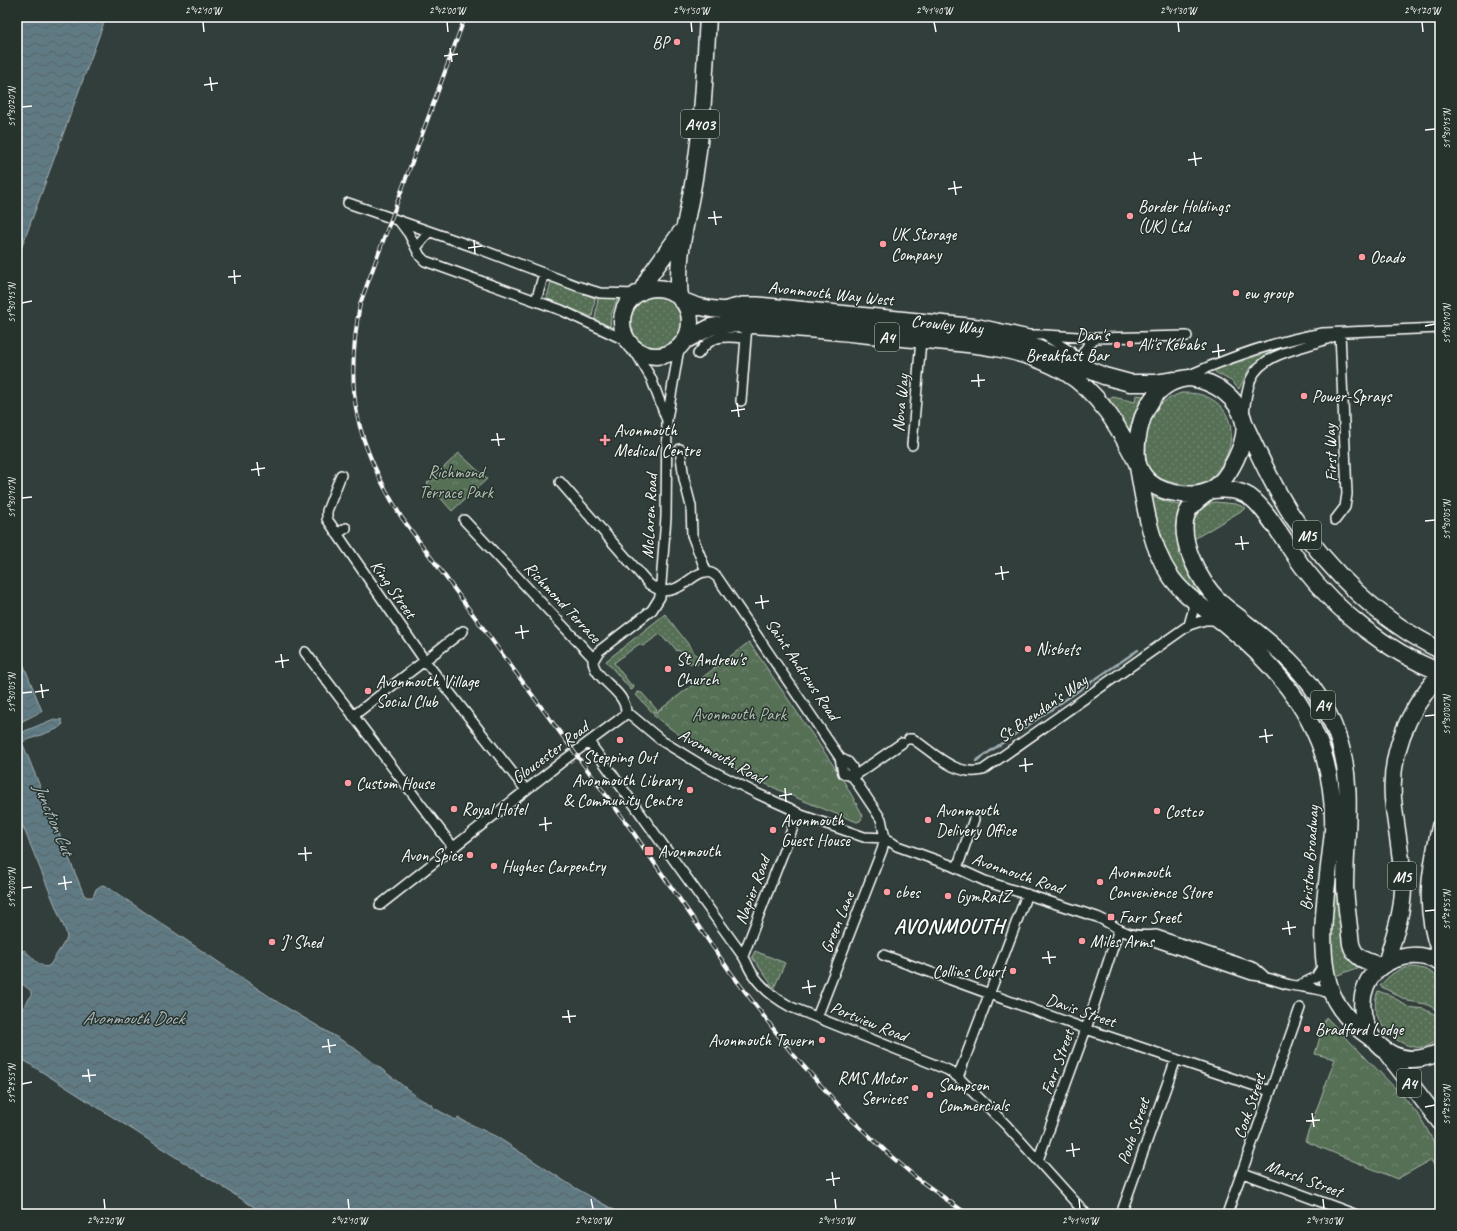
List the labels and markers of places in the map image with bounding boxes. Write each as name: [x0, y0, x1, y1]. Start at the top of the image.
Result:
place label: BP: [652, 32, 671, 53]
marker: BP: [672, 37, 682, 47]
place label: Border Holdings (UK) Ltd: [1138, 196, 1230, 237]
marker: Border Holdings (UK) Ltd: [1125, 211, 1135, 221]
place label: UK Storage Company: [891, 224, 958, 265]
marker: UK Storage Company: [878, 239, 888, 249]
place label: Ocado: [1370, 247, 1407, 268]
marker: Ocado: [1357, 252, 1367, 262]
place label: ew group: [1244, 283, 1295, 304]
marker: ew group: [1231, 288, 1241, 298]
place label: Dan's Breakfast Bar: [1026, 325, 1111, 366]
place label: Ali's Kebabs: [1138, 334, 1207, 355]
marker: Ali's Kebabs: [1125, 339, 1135, 349]
marker: Dan's Breakfast Bar: [1112, 340, 1122, 350]
place label: Power-Sprays: [1312, 386, 1393, 407]
marker: Power-Sprays: [1299, 391, 1309, 401]
place label: Avonmouth Medical Centre: [614, 420, 701, 461]
marker: Avonmouth Medical Centre: [599, 434, 611, 446]
place label: Nisbets: [1036, 639, 1082, 660]
marker: Nisbets: [1023, 644, 1033, 654]
place label: St Andrew's Church: [676, 649, 748, 690]
marker: St Andrew's Church: [663, 664, 673, 674]
place label: Avonmouth Village Social Club: [376, 671, 480, 712]
marker: Avonmouth Village Social Club: [363, 686, 373, 696]
marker: Stepping Out: [615, 735, 625, 745]
place label: Stepping Out: [583, 747, 659, 768]
place label: Avonmouth Library & Community Centre: [563, 770, 683, 811]
place label: Custom House: [356, 773, 436, 794]
marker: Custom House: [343, 778, 353, 788]
marker: Avonmouth Library & Community Centre: [685, 785, 695, 795]
place label: Royal Hotel: [462, 799, 529, 820]
place label: Avonmouth Delivery Office: [936, 800, 1017, 841]
place label: Costco: [1165, 801, 1205, 822]
marker: Royal Hotel: [449, 804, 459, 814]
marker: Costco: [1152, 806, 1162, 816]
place label: Avonmouth Guest House: [781, 810, 851, 851]
marker: Avonmouth Delivery Office: [923, 815, 933, 825]
marker: Avonmouth Guest House: [768, 825, 778, 835]
place label: Avonmouth: [658, 841, 722, 862]
place label: Avon Spice: [401, 845, 463, 866]
marker: Avonmouth: [643, 845, 655, 857]
marker: Avon Spice: [465, 850, 475, 860]
place label: Hughes Carpentry: [502, 856, 607, 877]
marker: Hughes Carpentry: [489, 861, 499, 871]
place label: Avonmouth Convenience Store: [1108, 862, 1213, 903]
marker: Avonmouth Convenience Store: [1095, 877, 1105, 887]
place label: cbes: [895, 882, 922, 903]
place label: GymRatZ: [956, 886, 1014, 907]
marker: cbes: [882, 887, 892, 897]
marker: GymRatZ: [943, 891, 953, 901]
place label: Farr Sreet: [1119, 907, 1183, 928]
marker: Farr Sreet: [1106, 912, 1116, 922]
place label: Miles Arms: [1090, 931, 1155, 952]
place label: 'J' Shed: [280, 932, 325, 953]
marker: Miles Arms: [1077, 936, 1087, 946]
marker: 'J' Shed: [267, 937, 277, 947]
place label: Collins Court: [932, 961, 1007, 982]
marker: Collins Court: [1008, 966, 1018, 976]
place label: Bradford Lodge: [1315, 1019, 1405, 1040]
marker: Bradford Lodge: [1302, 1024, 1312, 1034]
place label: Avonmouth Tavern: [708, 1030, 814, 1051]
marker: Avonmouth Tavern: [817, 1035, 827, 1045]
place label: RMS Motor Services: [837, 1068, 909, 1109]
place label: Sampson Commercials: [938, 1075, 1011, 1116]
marker: RMS Motor Services: [910, 1083, 920, 1093]
marker: Sampson Commercials: [925, 1090, 935, 1100]

